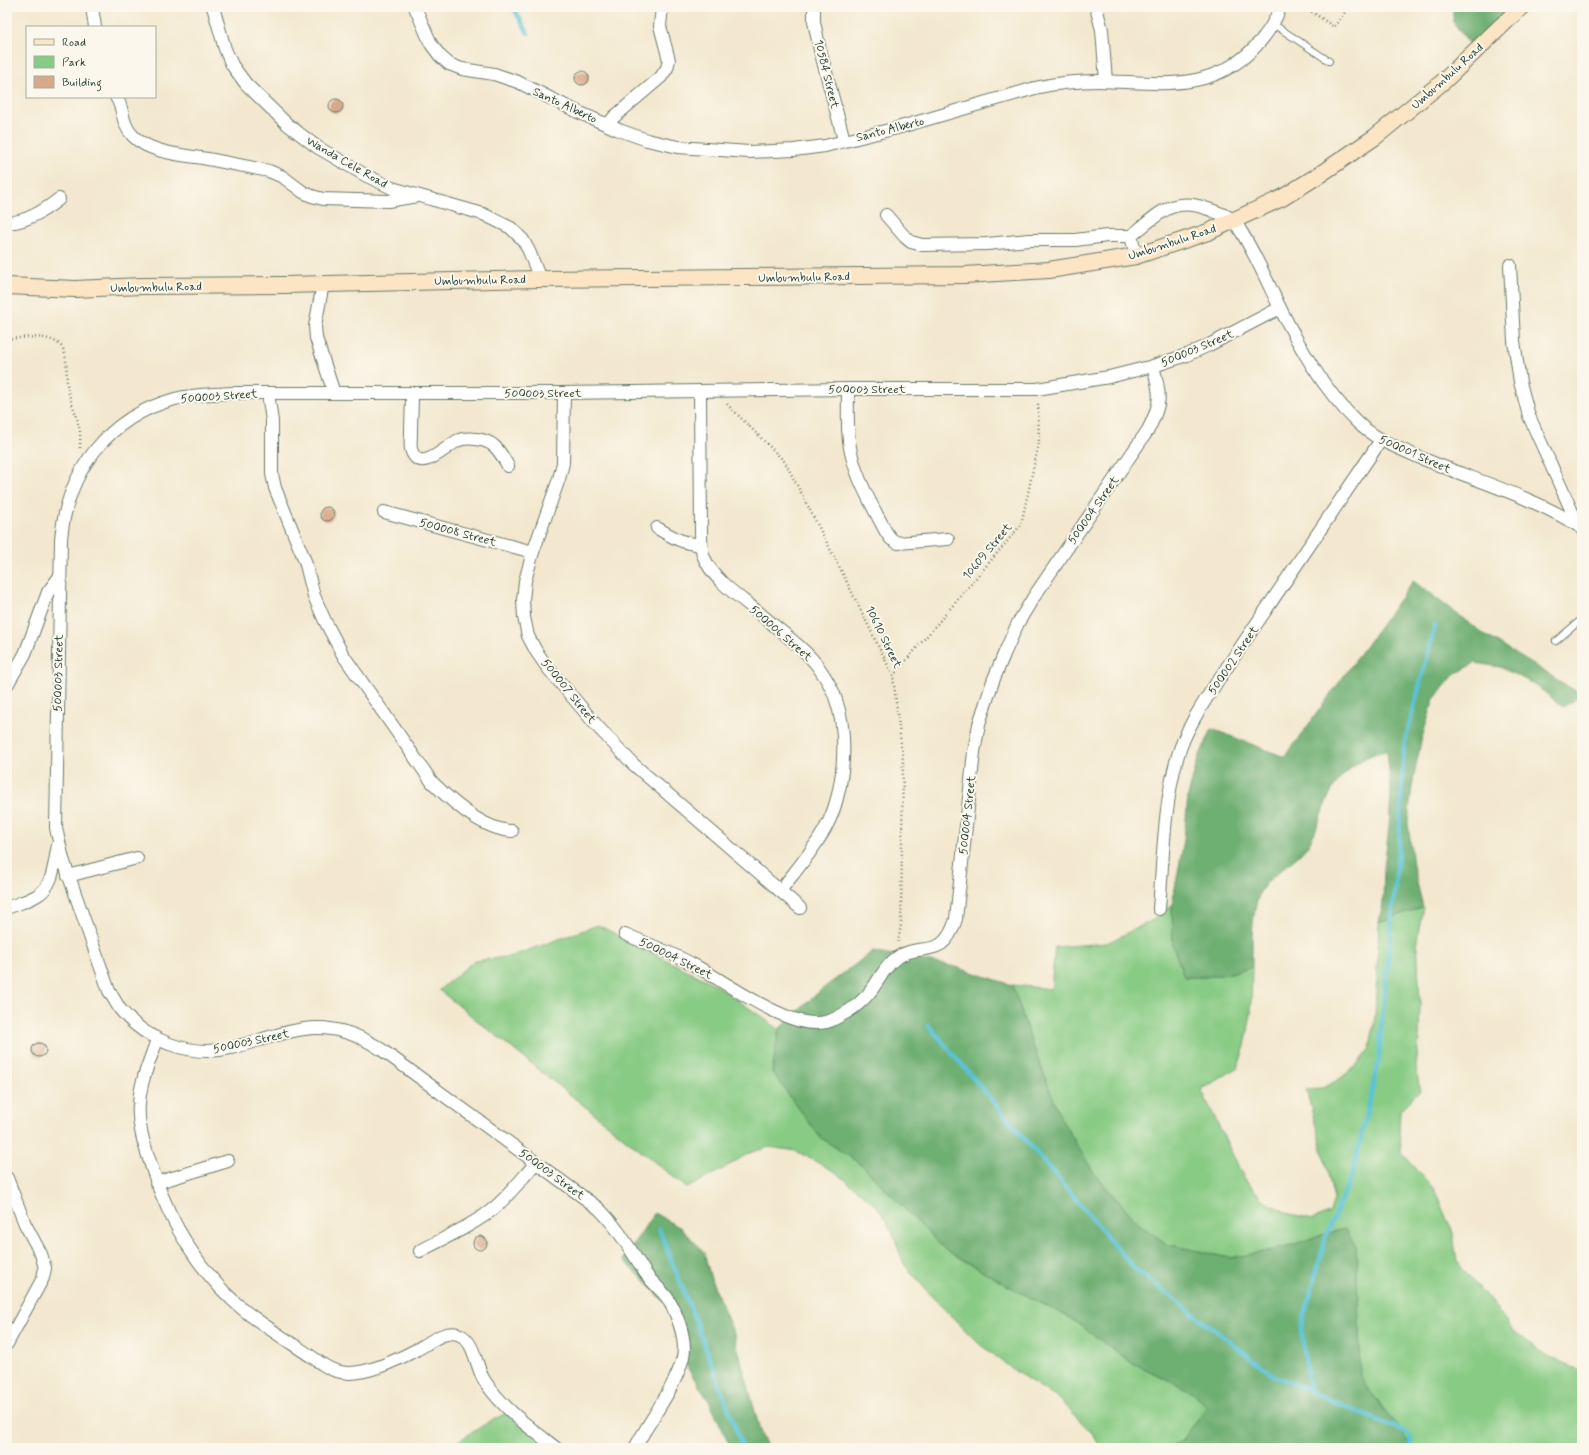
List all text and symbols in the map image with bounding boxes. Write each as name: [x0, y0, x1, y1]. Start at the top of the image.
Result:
legend: [26, 26, 156, 98]
text: Road: [62, 35, 86, 51]
street label: 10584 Street: [810, 38, 842, 110]
street label: Umbumbulu Road: [1408, 40, 1487, 113]
text: Park: [62, 55, 86, 71]
text: Building: [62, 75, 102, 92]
street label: Santo Alberto: [530, 84, 599, 128]
street label: Santo Alberto: [855, 114, 926, 146]
street label: Wanda Cele Road: [303, 133, 390, 193]
street label: Umbumbulu Road: [1126, 221, 1218, 265]
street label: Umbumbulu Road: [758, 269, 850, 287]
street label: Umbumbulu Road: [434, 272, 526, 290]
street label: Umbumbulu Road: [110, 279, 202, 297]
street label: 500003 Street: [1159, 326, 1236, 371]
street label: 500003 Street: [828, 382, 906, 398]
street label: 500003 Street: [180, 386, 258, 408]
street label: 500003 Street: [504, 386, 582, 402]
street label: 500001 Street: [1376, 432, 1453, 478]
street label: 500004 Street: [1064, 473, 1123, 548]
street label: 500008 Street: [418, 515, 498, 551]
street label: 10609 Street: [959, 520, 1016, 583]
street label: 500006 Street: [746, 602, 815, 665]
street label: 10610 Street: [861, 603, 905, 671]
street label: 500002 Street: [1205, 623, 1263, 698]
street label: 500003 Street: [50, 634, 68, 712]
street label: 500007 Street: [537, 656, 599, 727]
street label: 500004 Street: [956, 775, 980, 855]
street label: 500004 Street: [636, 934, 715, 984]
street label: 500003 Street: [212, 1026, 291, 1058]
street label: 500003 Street: [515, 1146, 587, 1204]

